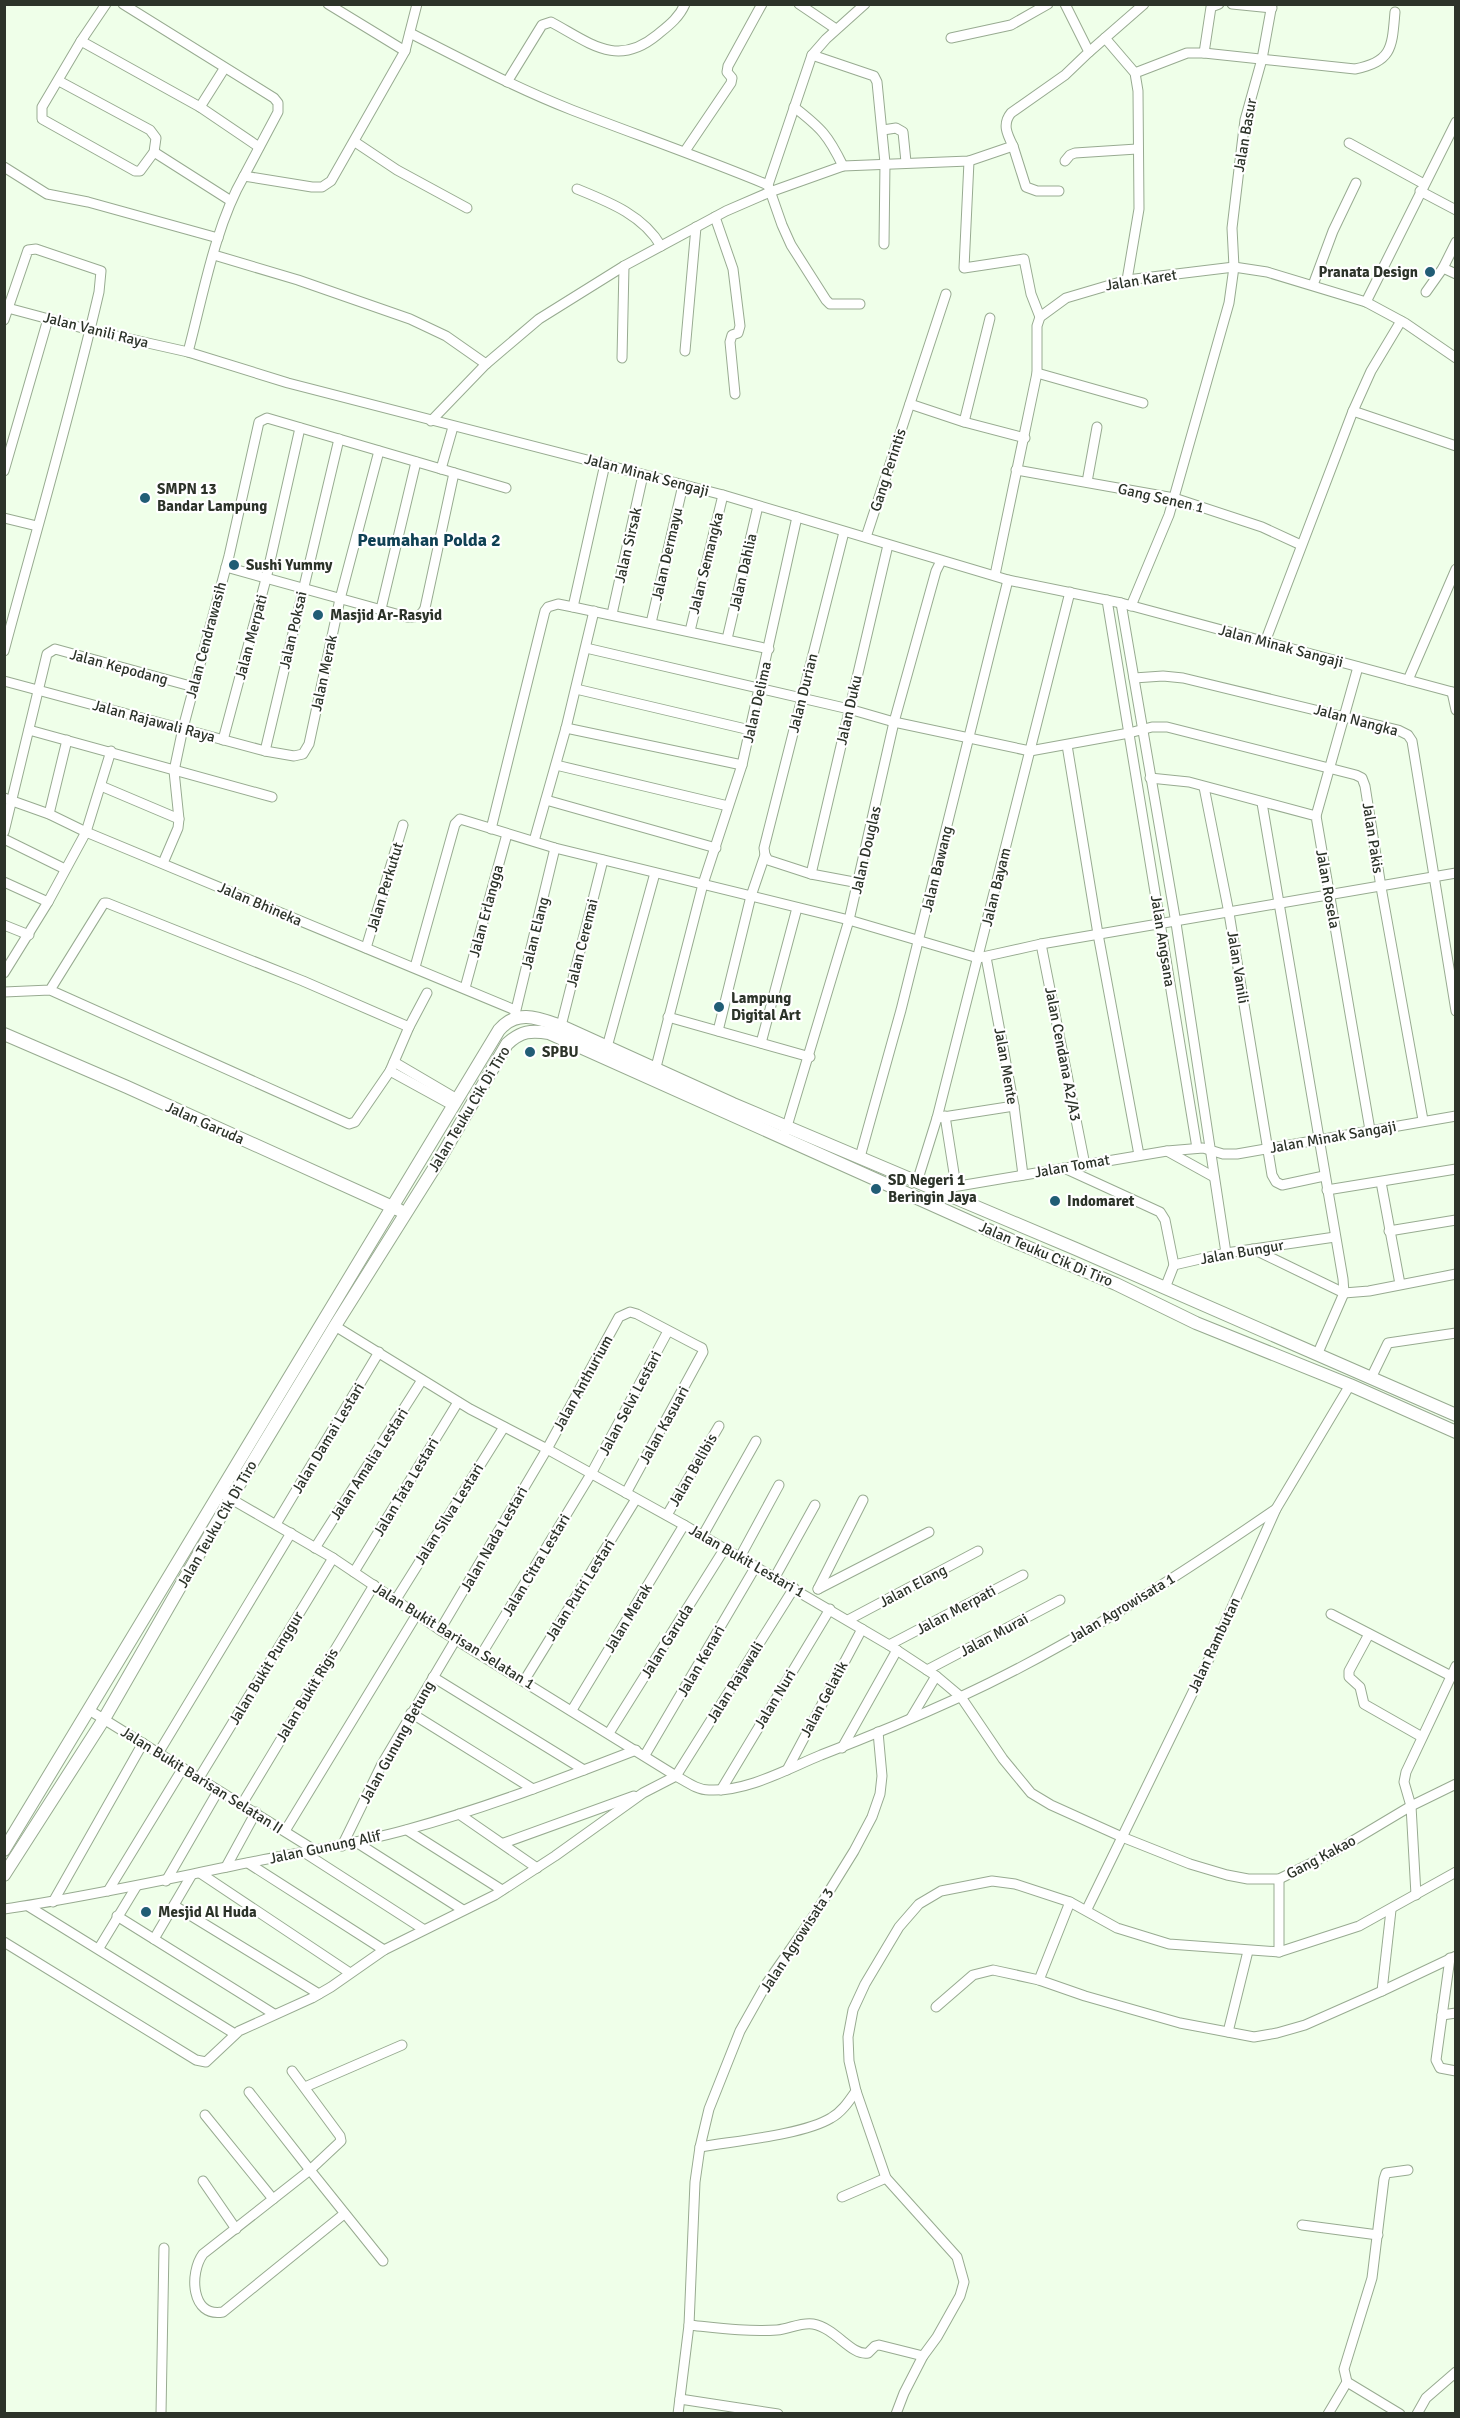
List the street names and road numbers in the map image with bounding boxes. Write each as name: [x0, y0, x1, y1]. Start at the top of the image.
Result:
street label: Jalan Basur: [1230, 96, 1260, 173]
street label: Jalan Karet: [1104, 265, 1178, 295]
street label: Jalan Vanili Raya: [42, 308, 150, 352]
street label: Gang Perintis: [866, 426, 910, 514]
street label: Jalan Minak Sengaji: [583, 450, 711, 500]
street label: Gang Senen 1: [1116, 479, 1206, 517]
street label: Jalan Sirsak: [611, 505, 646, 585]
street label: Jalan Dermayu: [648, 506, 686, 602]
street label: Jalan Semangka: [685, 510, 727, 616]
street label: Jalan Dahlia: [725, 532, 761, 612]
street label: Jalan Cendrawasih: [182, 580, 230, 700]
street label: Jalan Poksai: [275, 589, 311, 671]
street label: Jalan Merpati: [231, 592, 271, 682]
street label: Jalan Minak Sangaji: [1217, 621, 1345, 671]
street label: Jalan Merak: [307, 633, 341, 713]
street label: Jalan Kepodang: [68, 645, 170, 689]
street label: Jalan Durian: [784, 652, 822, 734]
street label: Jalan Delima: [739, 660, 775, 744]
street label: Jalan Duku: [832, 673, 866, 747]
street label: Jalan Rajawali Raya: [91, 696, 217, 746]
street label: Jalan Nangka: [1312, 700, 1400, 740]
street label: Jalan Pakis: [1359, 801, 1388, 875]
street label: Jalan Douglas: [847, 804, 885, 896]
street label: Jalan Bawang: [918, 824, 956, 914]
street label: Jalan Perkutut: [363, 840, 407, 934]
street label: Jalan Bayam: [978, 846, 1014, 928]
street label: Jalan Rosela: [1312, 848, 1344, 930]
street label: Jalan Erlangga: [465, 863, 507, 959]
street label: Jalan Bhineka: [215, 878, 305, 930]
street label: Jalan Angsana: [1147, 894, 1179, 988]
street label: Jalan Elang: [517, 895, 553, 971]
street label: Jalan Ceremai: [562, 897, 602, 989]
street label: Jalan Vanili: [1223, 929, 1253, 1005]
street label: Jalan Cendana A2/A3: [1041, 985, 1085, 1123]
street label: Jalan Mente: [990, 1026, 1022, 1106]
street label: Jalan Teuku Cik Di Tiro: [424, 1043, 514, 1175]
street label: Jalan Garuda: [163, 1098, 247, 1148]
street label: Jalan Minak Sangaji: [1268, 1117, 1398, 1157]
street label: Jalan Tomat: [1033, 1151, 1111, 1181]
street label: Jalan Teuku Cik Di Tiro: [976, 1218, 1116, 1290]
street label: Jalan Bungur: [1199, 1236, 1286, 1268]
street label: Jalan Anthurium: [549, 1332, 617, 1434]
street label: Jalan Selvi Lestari: [595, 1348, 665, 1458]
street label: Jalan Damai Lestari: [288, 1379, 368, 1497]
street label: Jalan Kasuari: [635, 1383, 693, 1467]
street label: Jalan Amalia Lestari: [326, 1405, 412, 1523]
street label: Jalan Belibis: [665, 1430, 721, 1510]
street label: Jalan Tata Lestari: [370, 1435, 442, 1539]
street label: Jalan Teuku Cik Di Tiro: [173, 1457, 261, 1591]
street label: Jalan Silva Lestari: [411, 1460, 487, 1568]
street label: Jalan Nada Lestari: [457, 1483, 531, 1595]
street label: Jalan Citra Lestari: [498, 1511, 574, 1619]
street label: Jalan Bukit Lestari 1: [686, 1521, 808, 1601]
street label: Jalan Putri Lestari: [541, 1536, 619, 1644]
street label: Jalan Elang: [876, 1561, 950, 1611]
street label: Jalan Agrowisata 1: [1066, 1569, 1178, 1647]
street label: Jalan Bukit Barisan Selatan 1: [370, 1579, 538, 1693]
street label: Jalan Merak: [600, 1580, 656, 1656]
street label: Jalan Merpati: [913, 1582, 999, 1638]
street label: Jalan Rambutan: [1184, 1594, 1244, 1696]
street label: Jalan Garuda: [637, 1601, 697, 1681]
street label: Jalan Bukit Punggur: [225, 1608, 307, 1728]
street label: Jalan Murai: [957, 1609, 1031, 1661]
street label: Jalan Kenari: [673, 1622, 729, 1700]
street label: Jalan Rajawali: [703, 1638, 767, 1726]
street label: Jalan Bukit Rigis: [272, 1644, 342, 1745]
street label: Jalan Gelatik: [796, 1658, 852, 1740]
street label: Jalan Nuri: [750, 1666, 800, 1732]
street label: Jalan Gunung Betung: [356, 1678, 438, 1806]
street label: Jalan Bukit Barisan Selatan II: [118, 1723, 286, 1837]
street label: Jalan Gunung Alif: [268, 1826, 383, 1868]
street label: Gang Kakao: [1283, 1831, 1359, 1883]
street label: Jalan Agrowisata 3: [757, 1884, 837, 1996]

